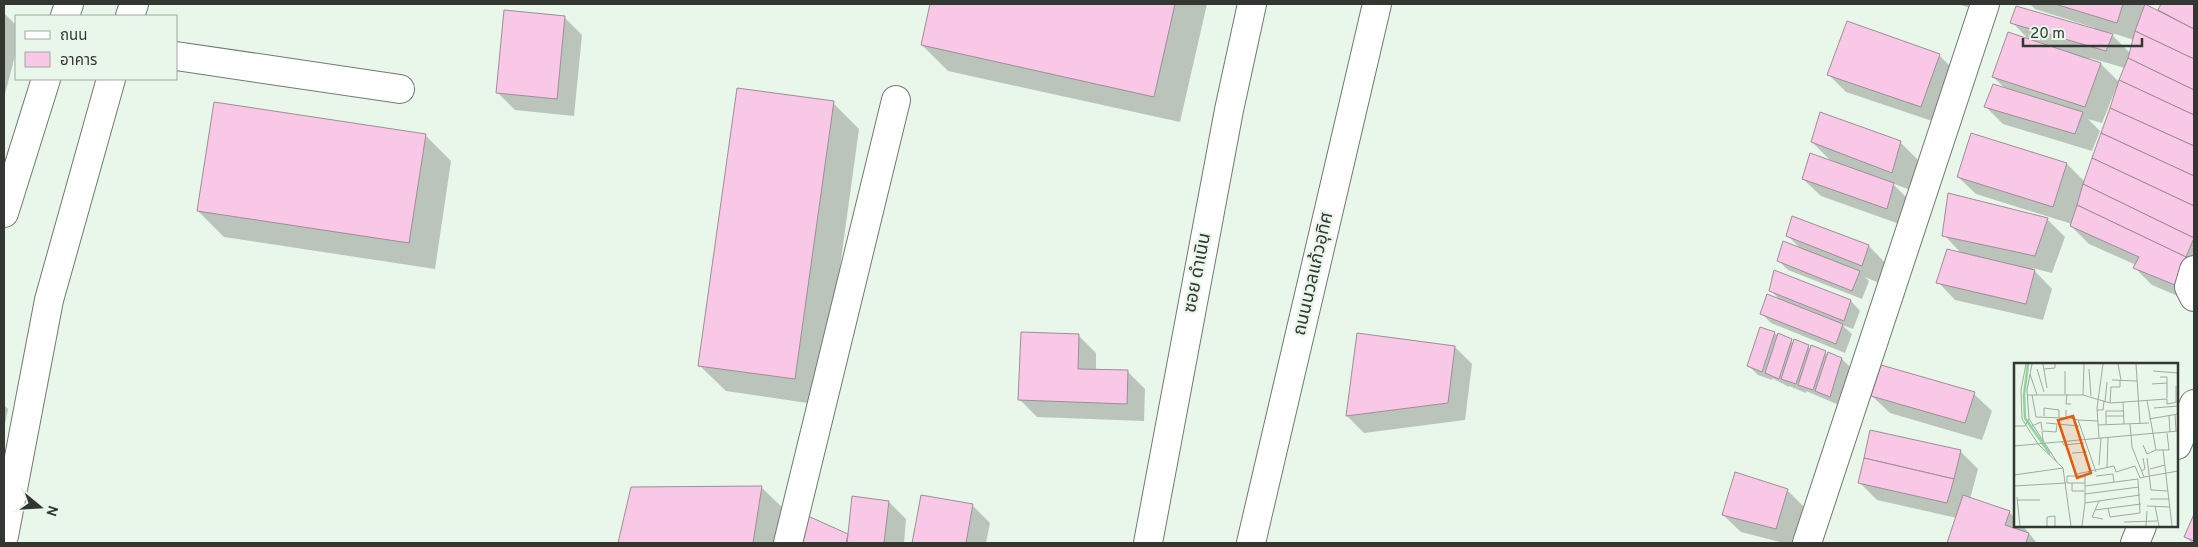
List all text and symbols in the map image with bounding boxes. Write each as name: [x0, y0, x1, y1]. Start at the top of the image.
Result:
legend: [15, 15, 178, 80]
scale bar: [2023, 15, 2142, 47]
text: 20 m: [2030, 25, 2065, 44]
text: ถนน: [60, 27, 87, 46]
text: อาคาร: [60, 52, 97, 71]
street label: ถนนนวลแก้วอุทิศ: [1289, 210, 1339, 338]
street label: ซอย ดำเนิน: [1179, 231, 1217, 315]
inset map: [2014, 363, 2178, 527]
north arrow: [15, 482, 65, 532]
text: N: [41, 503, 61, 518]

